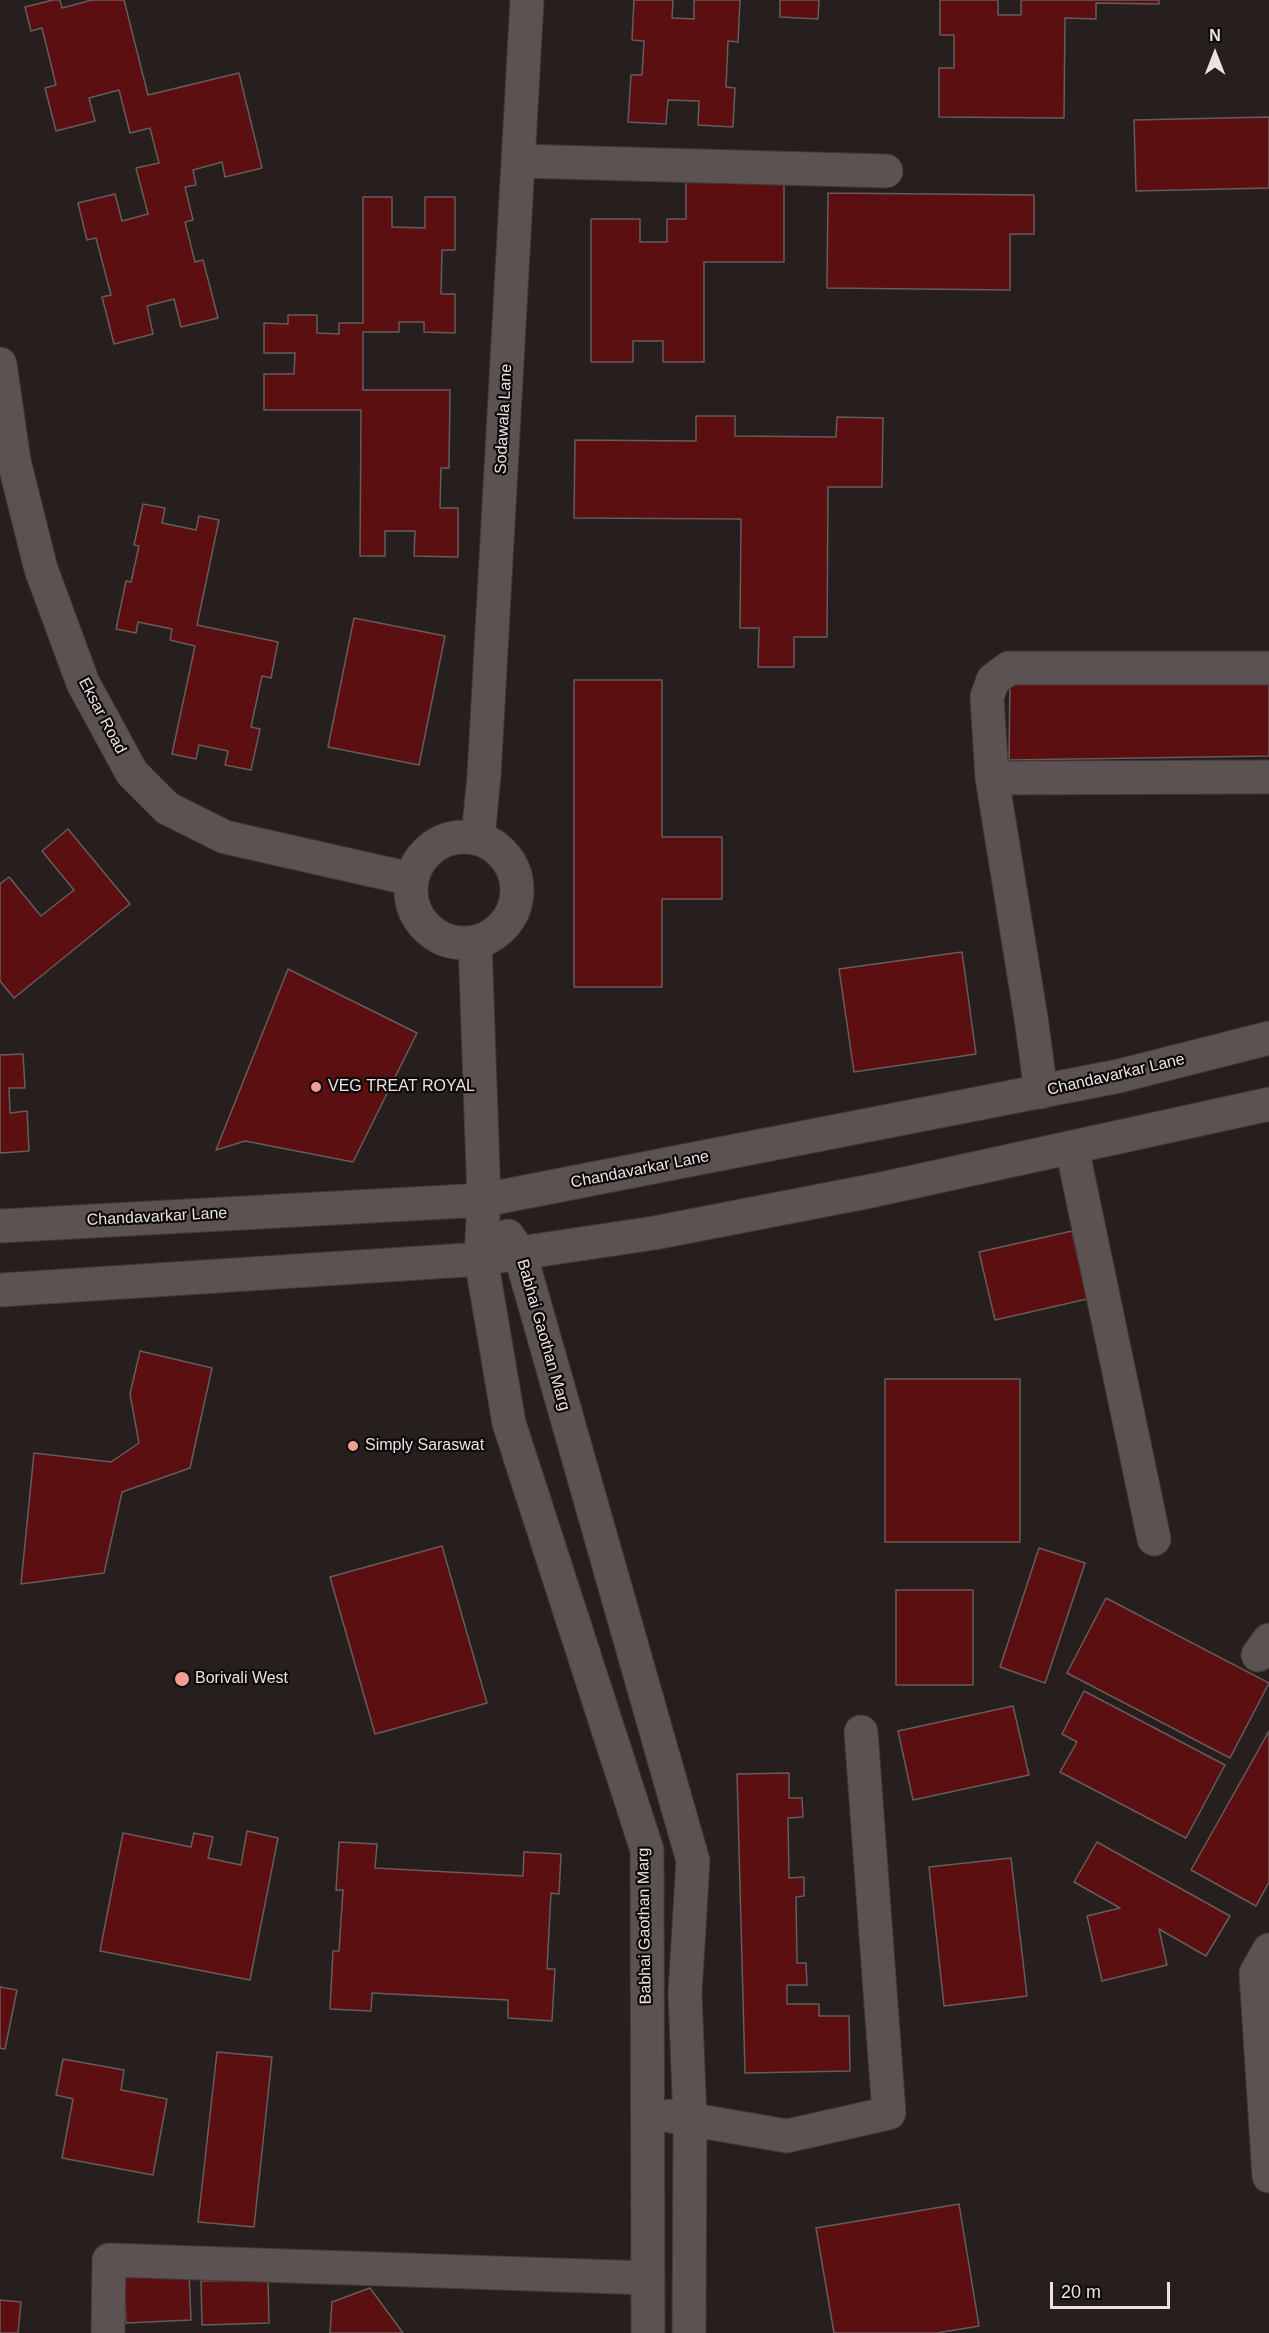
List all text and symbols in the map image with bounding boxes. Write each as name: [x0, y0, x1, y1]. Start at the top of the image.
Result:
north arrow: [1185, 24, 1245, 84]
text: N: [1209, 27, 1221, 44]
street label: Sodawala Lane: [492, 363, 516, 475]
street label: Eksar Road: [74, 675, 130, 757]
street label: Chandavarkar Lane: [1045, 1050, 1187, 1100]
place label: VEG TREAT ROYAL: [328, 1077, 475, 1097]
marker: VEG TREAT ROYAL: [309, 1080, 323, 1094]
street label: Chandavarkar Lane: [569, 1147, 711, 1193]
street label: Chandavarkar Lane: [86, 1204, 228, 1230]
street label: Babhai Gaothan Marg: [512, 1257, 574, 1413]
place label: Simply Saraswat: [365, 1436, 484, 1456]
marker: Simply Saraswat: [346, 1439, 360, 1453]
place label: Borivali West: [195, 1669, 288, 1689]
marker: Borivali West: [173, 1670, 191, 1688]
street label: Babhai Gaothan Marg: [634, 1848, 656, 2004]
scale bar: [1053, 2270, 1173, 2308]
text: 20 m: [1061, 2282, 1101, 2302]

